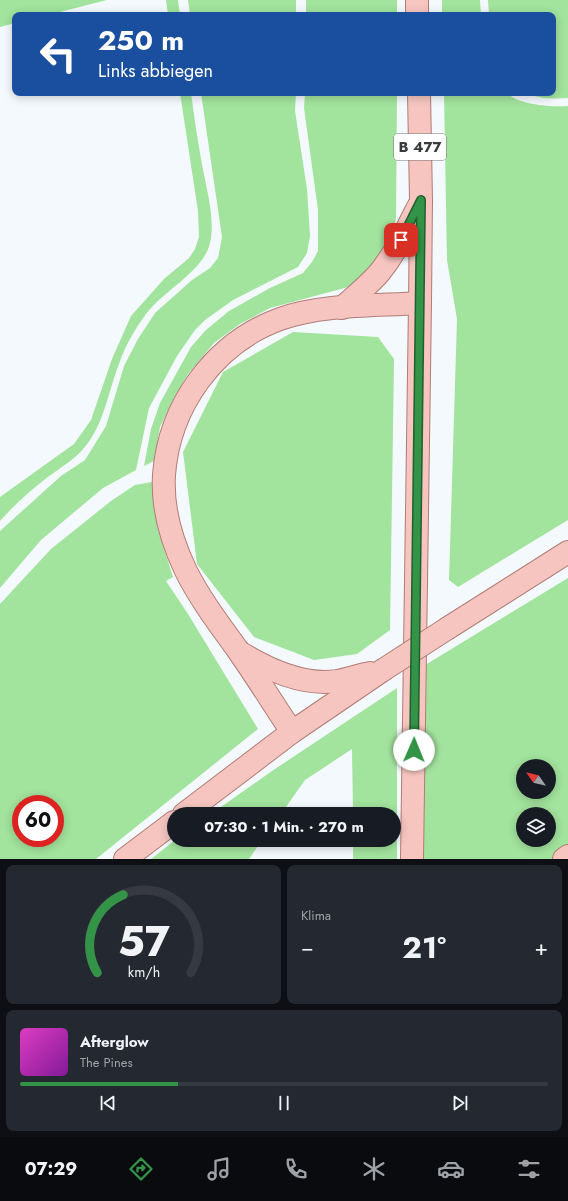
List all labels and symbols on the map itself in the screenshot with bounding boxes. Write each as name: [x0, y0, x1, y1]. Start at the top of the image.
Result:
road number: B 477: [394, 134, 446, 160]
pin: [384, 223, 418, 257]
position arrow: [393, 729, 435, 771]
north arrow: [516, 759, 556, 799]
speed limit sign: 60: [12, 795, 64, 847]

